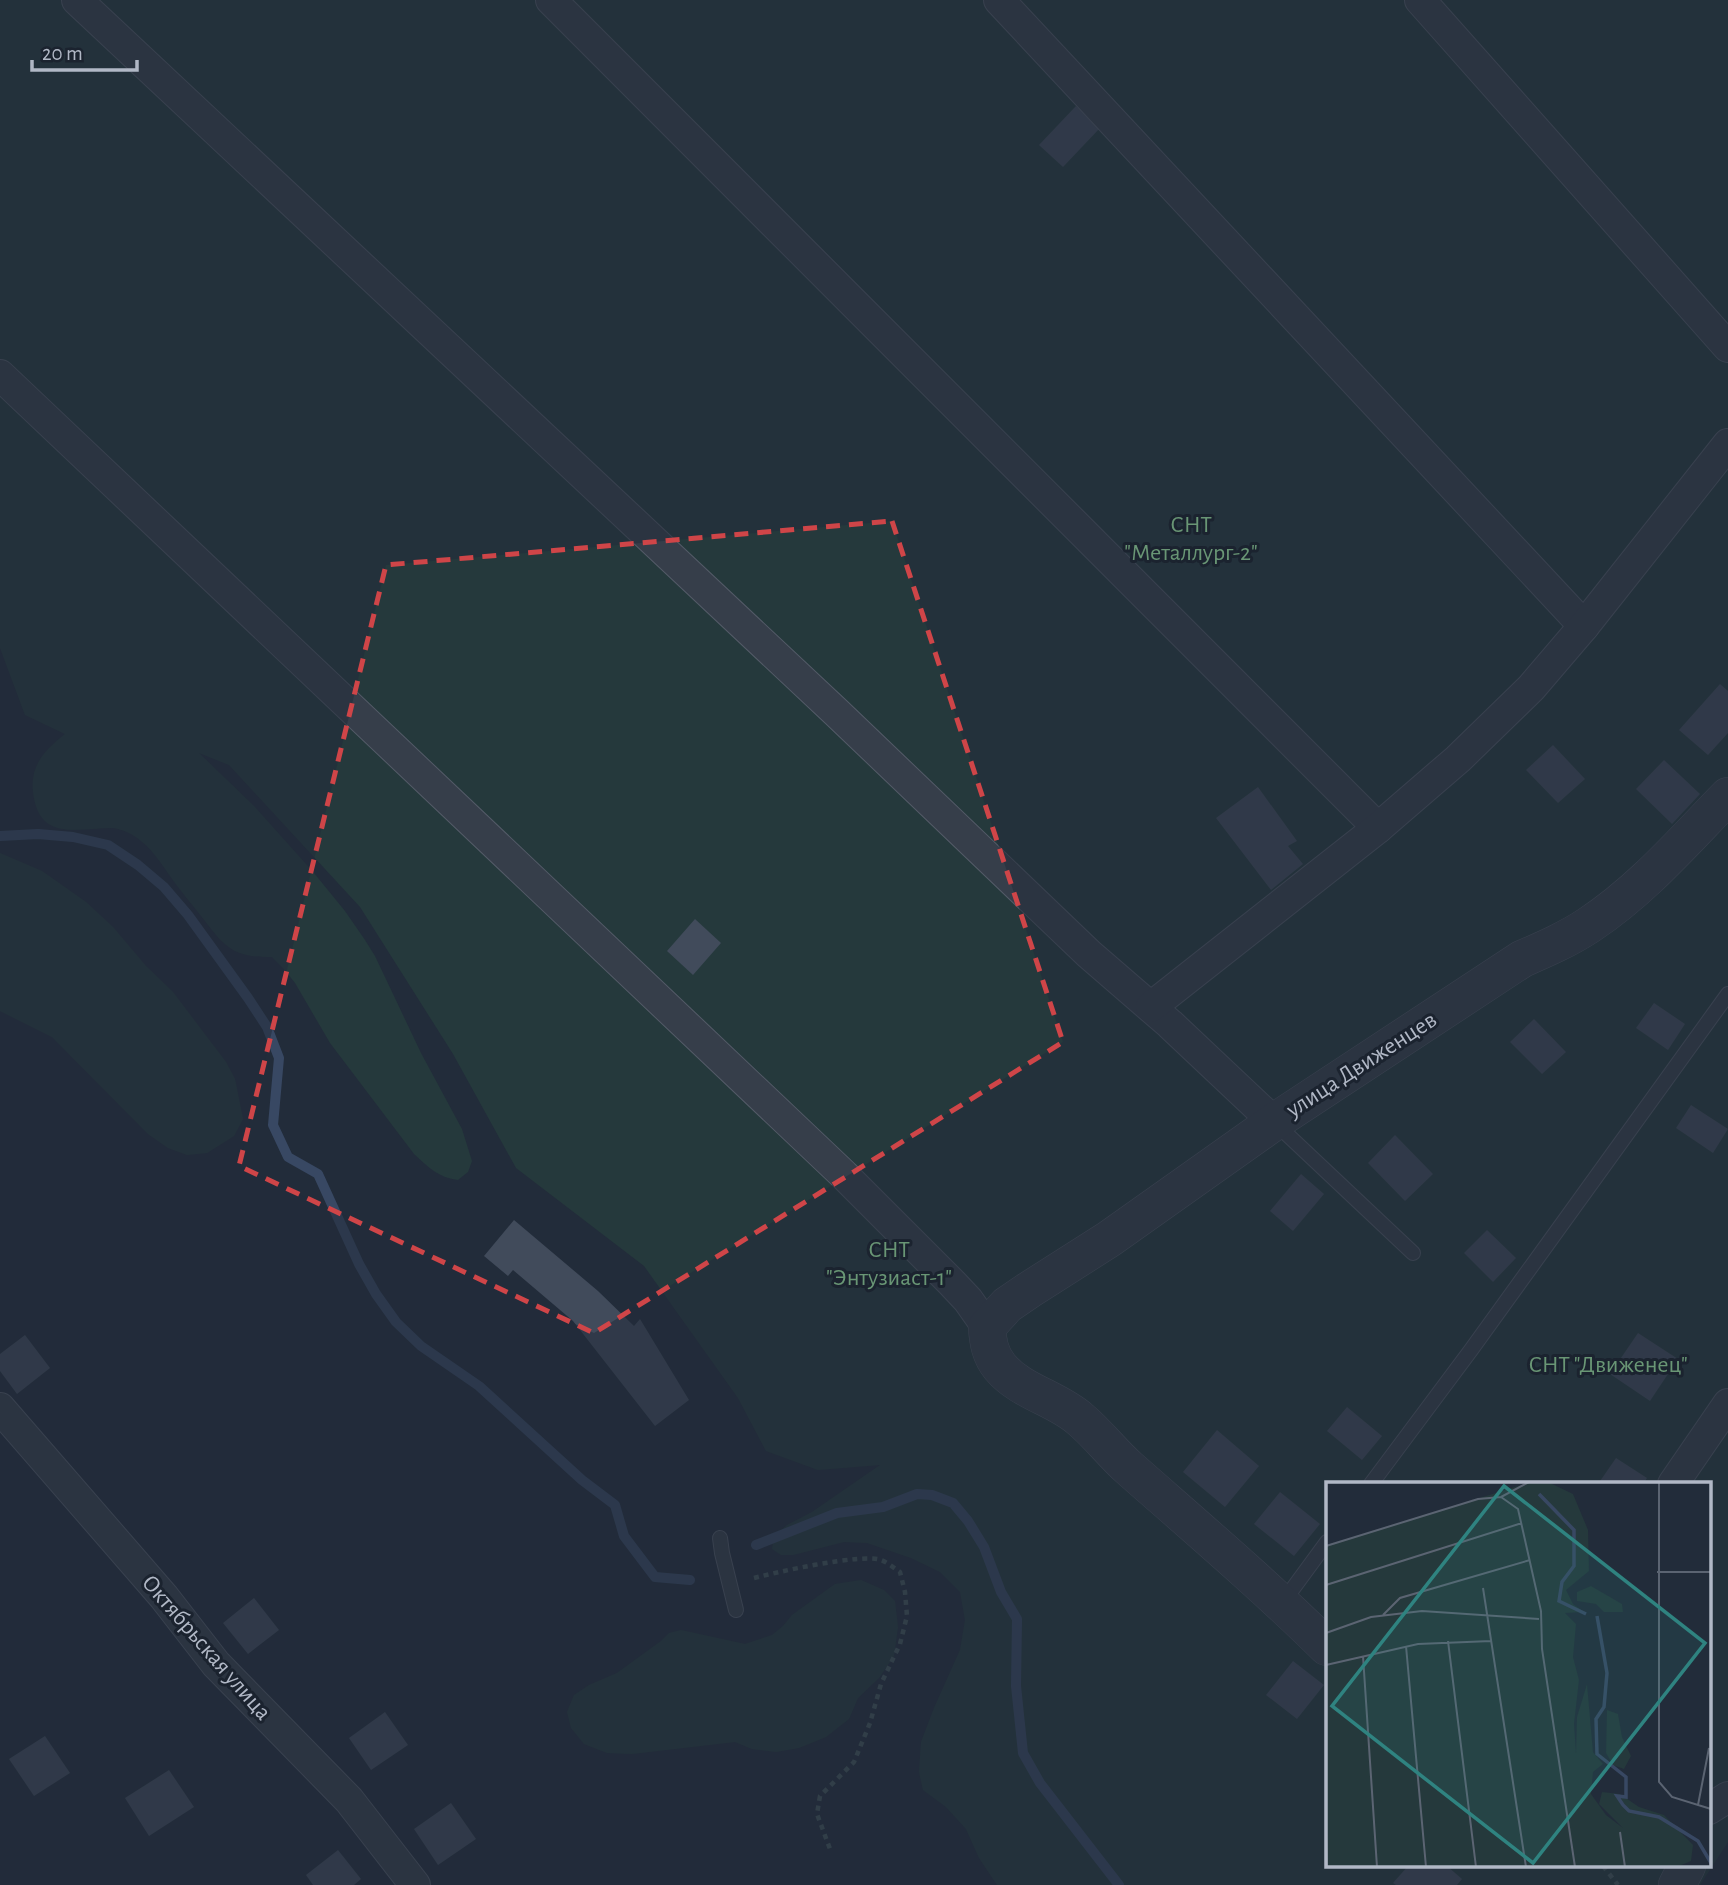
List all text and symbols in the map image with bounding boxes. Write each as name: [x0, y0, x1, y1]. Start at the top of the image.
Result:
scale bar: [32, 28, 136, 72]
text: 20 m: [42, 43, 83, 64]
park label: СНТ "Металлург-2": [1124, 513, 1258, 565]
street label: улица Движенцев: [1281, 1007, 1441, 1123]
park label: СНТ "Энтузиаст-1": [826, 1238, 952, 1290]
park label: СНТ "Движенец": [1528, 1353, 1688, 1377]
inset map: [1326, 1482, 1710, 1868]
street label: Октябрьская улица: [137, 1570, 276, 1725]

